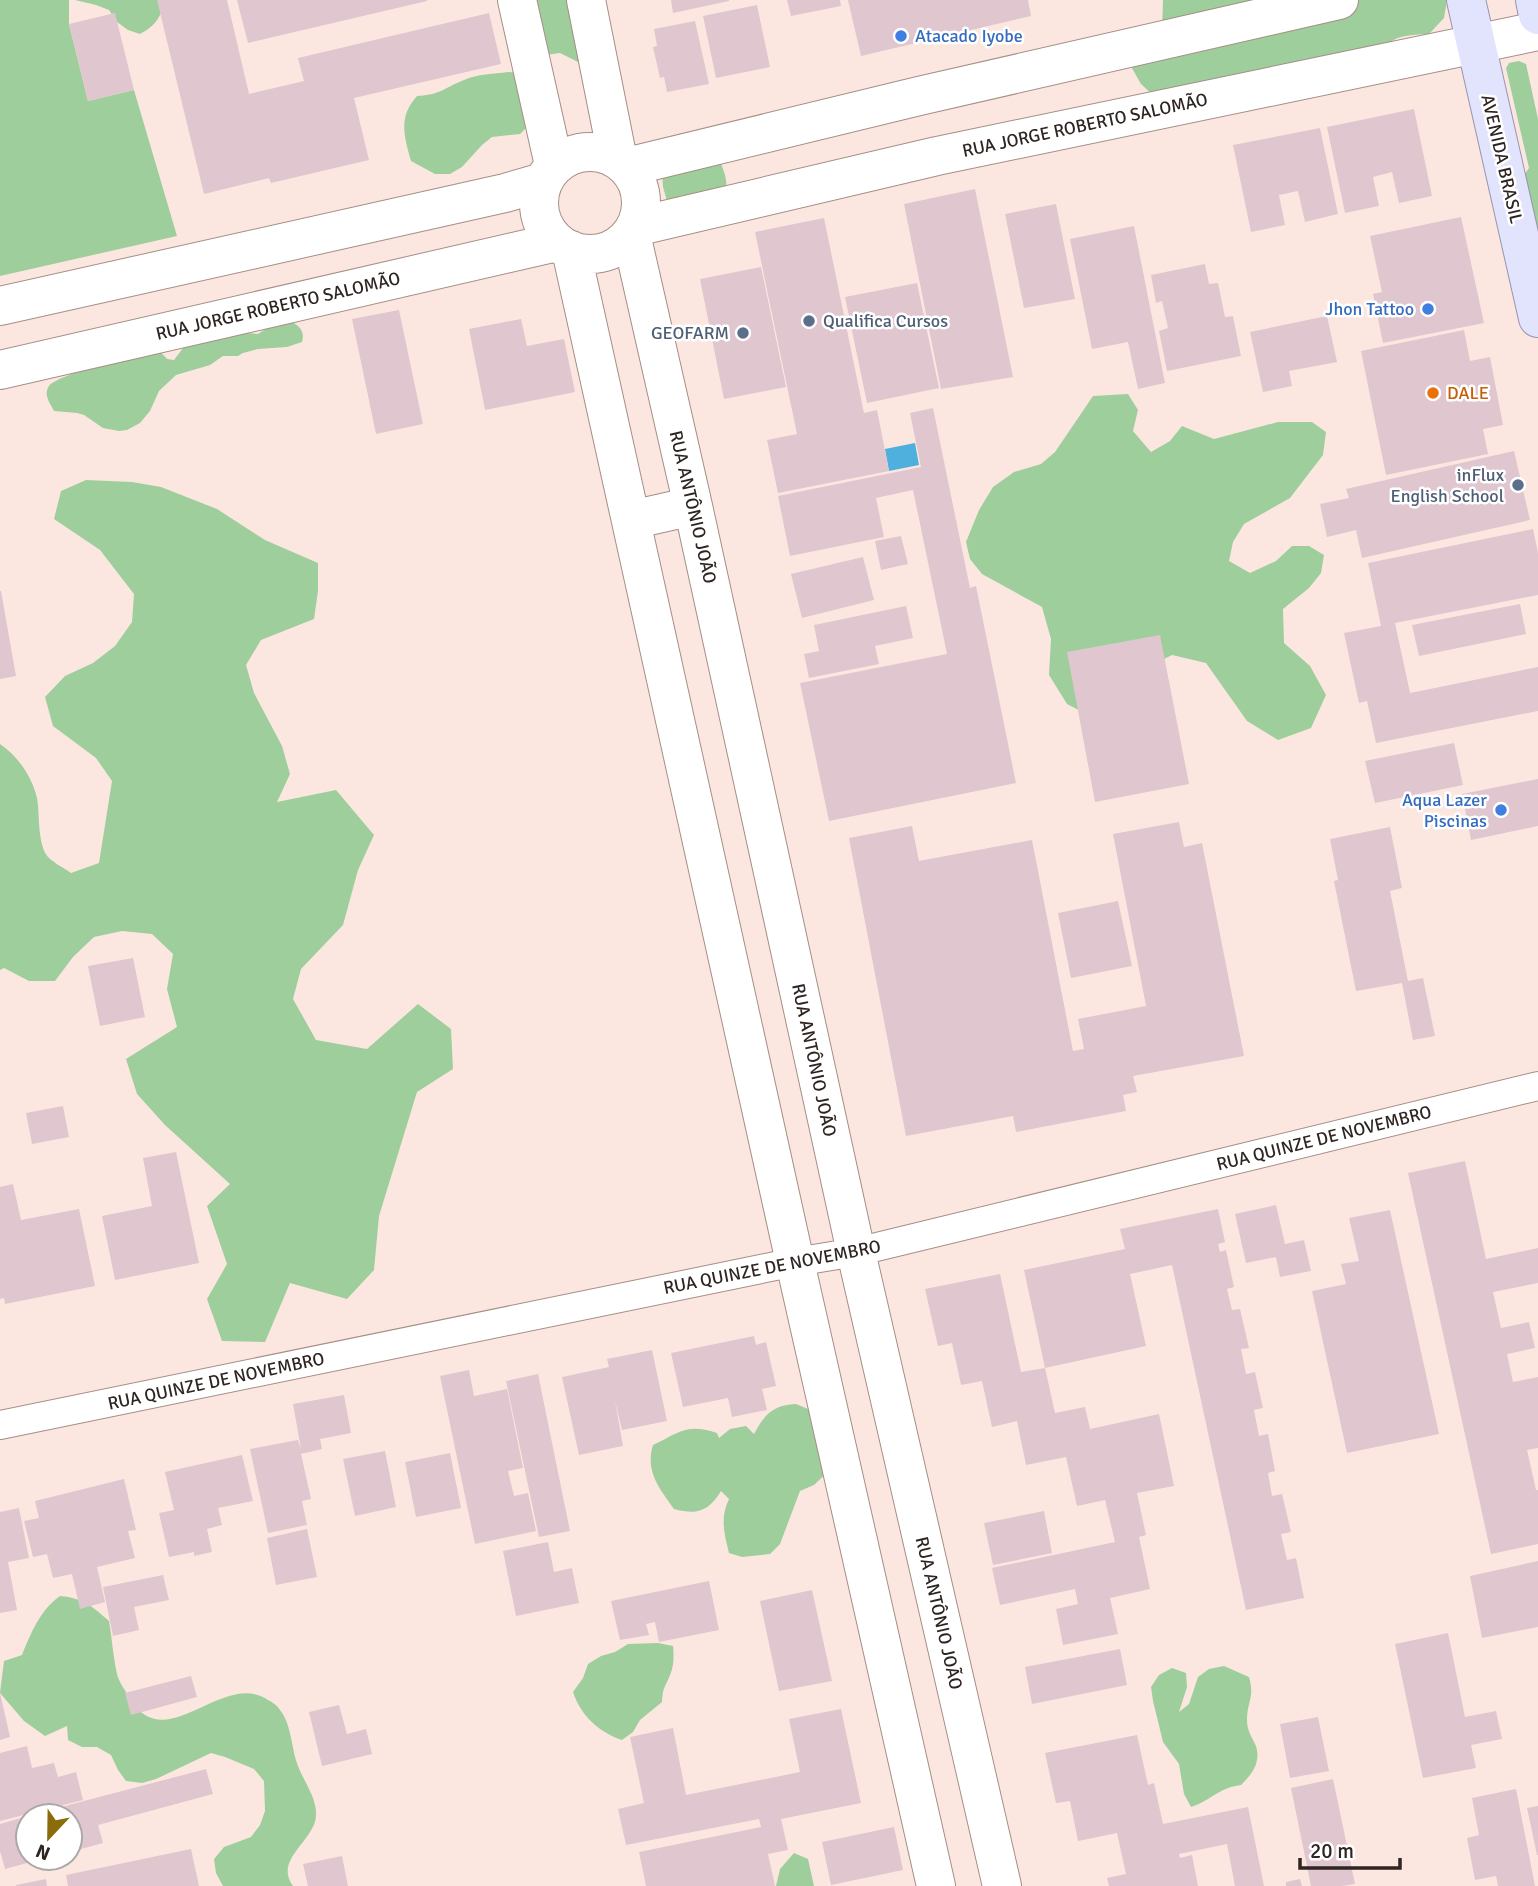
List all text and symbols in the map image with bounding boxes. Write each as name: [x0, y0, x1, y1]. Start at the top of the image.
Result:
place label: Atacado Iyobe: [915, 25, 1023, 47]
marker: Atacado Iyobe: [893, 28, 909, 44]
street label: RUA JORGE ROBERTO SALOMÃO: [960, 88, 1210, 162]
street label: AVENIDA BRASIL: [1476, 92, 1528, 226]
street label: RUA JORGE ROBERTO SALOMÃO: [154, 267, 402, 345]
place label: Jhon Tattoo: [1325, 298, 1414, 320]
marker: Jhon Tattoo: [1420, 301, 1436, 317]
place label: Qualifica Cursos: [823, 310, 948, 332]
marker: Qualifica Cursos: [801, 313, 817, 329]
place label: GEOFARM: [651, 322, 729, 344]
marker: GEOFARM: [735, 325, 751, 341]
place label: DALE: [1447, 382, 1489, 404]
marker: DALE: [1425, 385, 1441, 401]
street label: RUA ANTÔNIO JOÃO: [665, 428, 721, 586]
place label: inFlux English School: [1390, 464, 1505, 507]
marker: inFlux English School: [1510, 477, 1526, 493]
place label: Aqua Lazer Piscinas: [1402, 789, 1487, 832]
marker: Aqua Lazer Piscinas: [1493, 802, 1509, 818]
street label: RUA ANTÔNIO JOÃO: [787, 981, 841, 1139]
street label: RUA QUINZE DE NOVEMBRO: [1214, 1101, 1434, 1175]
street label: RUA QUINZE DE NOVEMBRO: [662, 1235, 882, 1299]
street label: RUA QUINZE DE NOVEMBRO: [106, 1347, 326, 1415]
street label: RUA ANTÔNIO JOÃO: [911, 1534, 967, 1692]
north arrow: [14, 1802, 84, 1872]
scale bar: [1300, 1826, 1400, 1870]
text: N: [32, 1838, 54, 1865]
text: 20 m: [1310, 1838, 1354, 1864]

